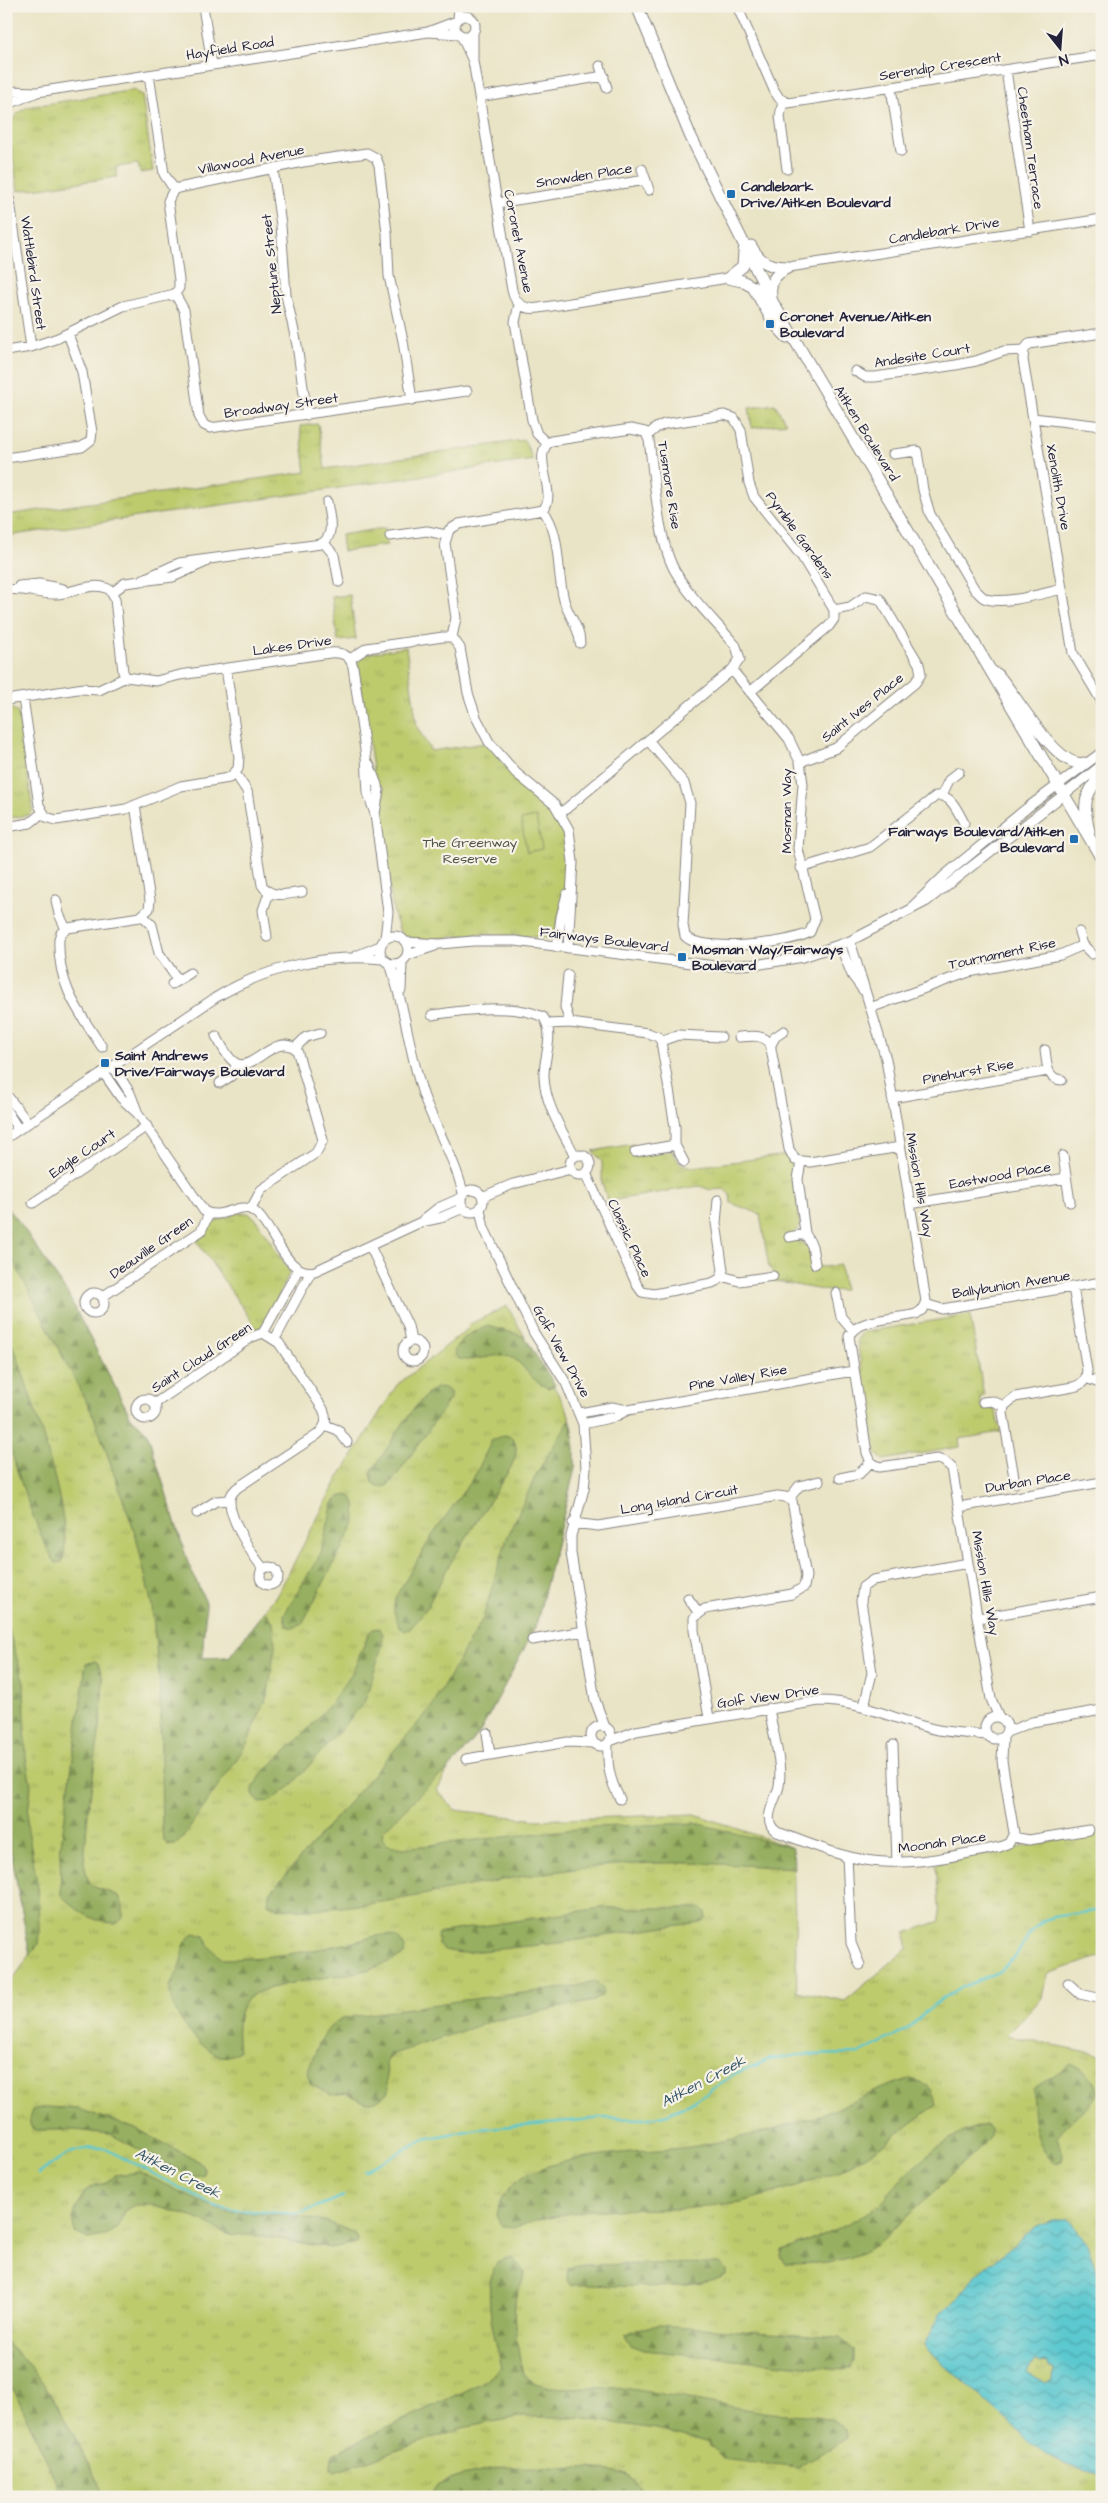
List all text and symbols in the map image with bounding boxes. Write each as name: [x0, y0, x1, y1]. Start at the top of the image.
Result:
north arrow: [1036, 22, 1086, 72]
street label: Hayfield Road: [185, 32, 275, 66]
street label: Serendip Crescent: [878, 47, 1003, 86]
text: N: [1056, 49, 1071, 70]
street label: Cheetham Terrace: [1012, 86, 1049, 211]
street label: Villawood Avenue: [196, 140, 306, 180]
street label: Snowden Place: [535, 158, 634, 193]
place label: Candlebark Drive/Aitken Boulevard: [741, 177, 891, 213]
street label: Coronet Avenue: [498, 188, 538, 295]
marker: Candlebark Drive/Aitken Boulevard: [725, 188, 737, 200]
street label: Candlebark Drive: [887, 212, 1001, 250]
street label: Neptune Street: [257, 213, 287, 315]
street label: Wattlebird Street: [15, 215, 51, 332]
place label: Coronet Avenue/Aitken Boulevard: [780, 307, 931, 343]
marker: Coronet Avenue/Aitken Boulevard: [764, 318, 776, 330]
street label: Andesite Court: [873, 338, 972, 373]
street label: Aitken Boulevard: [829, 382, 904, 485]
street label: Broadway Street: [223, 388, 340, 424]
street label: Tusmore Rise: [652, 440, 686, 531]
street label: Xenolith Drive: [1041, 443, 1076, 532]
street label: Pymble Gardens: [761, 488, 838, 584]
street label: Lakes Drive: [251, 631, 333, 661]
street label: Saint Ives Place: [817, 668, 908, 747]
street label: Mosman Way: [777, 768, 797, 854]
place label: Fairways Boulevard/Aitken Boulevard: [888, 822, 1065, 858]
park label: The Greenway Reserve: [423, 833, 518, 869]
marker: Fairways Boulevard/Aitken Boulevard: [1068, 833, 1080, 845]
street label: Fairways Boulevard: [538, 922, 669, 958]
street label: Tournament Rise: [947, 933, 1058, 975]
place label: Mosman Way/Fairways Boulevard: [692, 940, 843, 976]
marker: Mosman Way/Fairways Boulevard: [676, 951, 688, 963]
place label: Saint Andrews Drive/Fairways Boulevard: [114, 1046, 285, 1082]
street label: Pinehurst Rise: [921, 1054, 1016, 1090]
marker: Saint Andrews Drive/Fairways Boulevard: [99, 1057, 111, 1069]
street label: Eagle Court: [45, 1124, 120, 1183]
street label: Mission Hills Way: [900, 1131, 938, 1239]
street label: Eastwood Place: [948, 1157, 1053, 1195]
street label: Classic Place: [602, 1196, 656, 1281]
street label: Deauville Green: [106, 1212, 197, 1284]
street label: Ballybunion Avenue: [951, 1266, 1072, 1304]
street label: Golf View Drive: [527, 1302, 595, 1402]
street label: Saint Cloud Green: [147, 1318, 256, 1398]
street label: Pine Valley Rise: [688, 1359, 789, 1396]
street label: Durban Place: [984, 1465, 1073, 1499]
street label: Long Island Circuit: [619, 1480, 740, 1520]
street label: Mission Hills Way: [966, 1529, 1004, 1637]
street label: Golf View Drive: [716, 1680, 821, 1714]
street label: Moonah Place: [897, 1827, 988, 1859]
water label: Aitken Creek: [657, 2050, 750, 2113]
water label: Aitken Creek: [132, 2143, 225, 2204]

